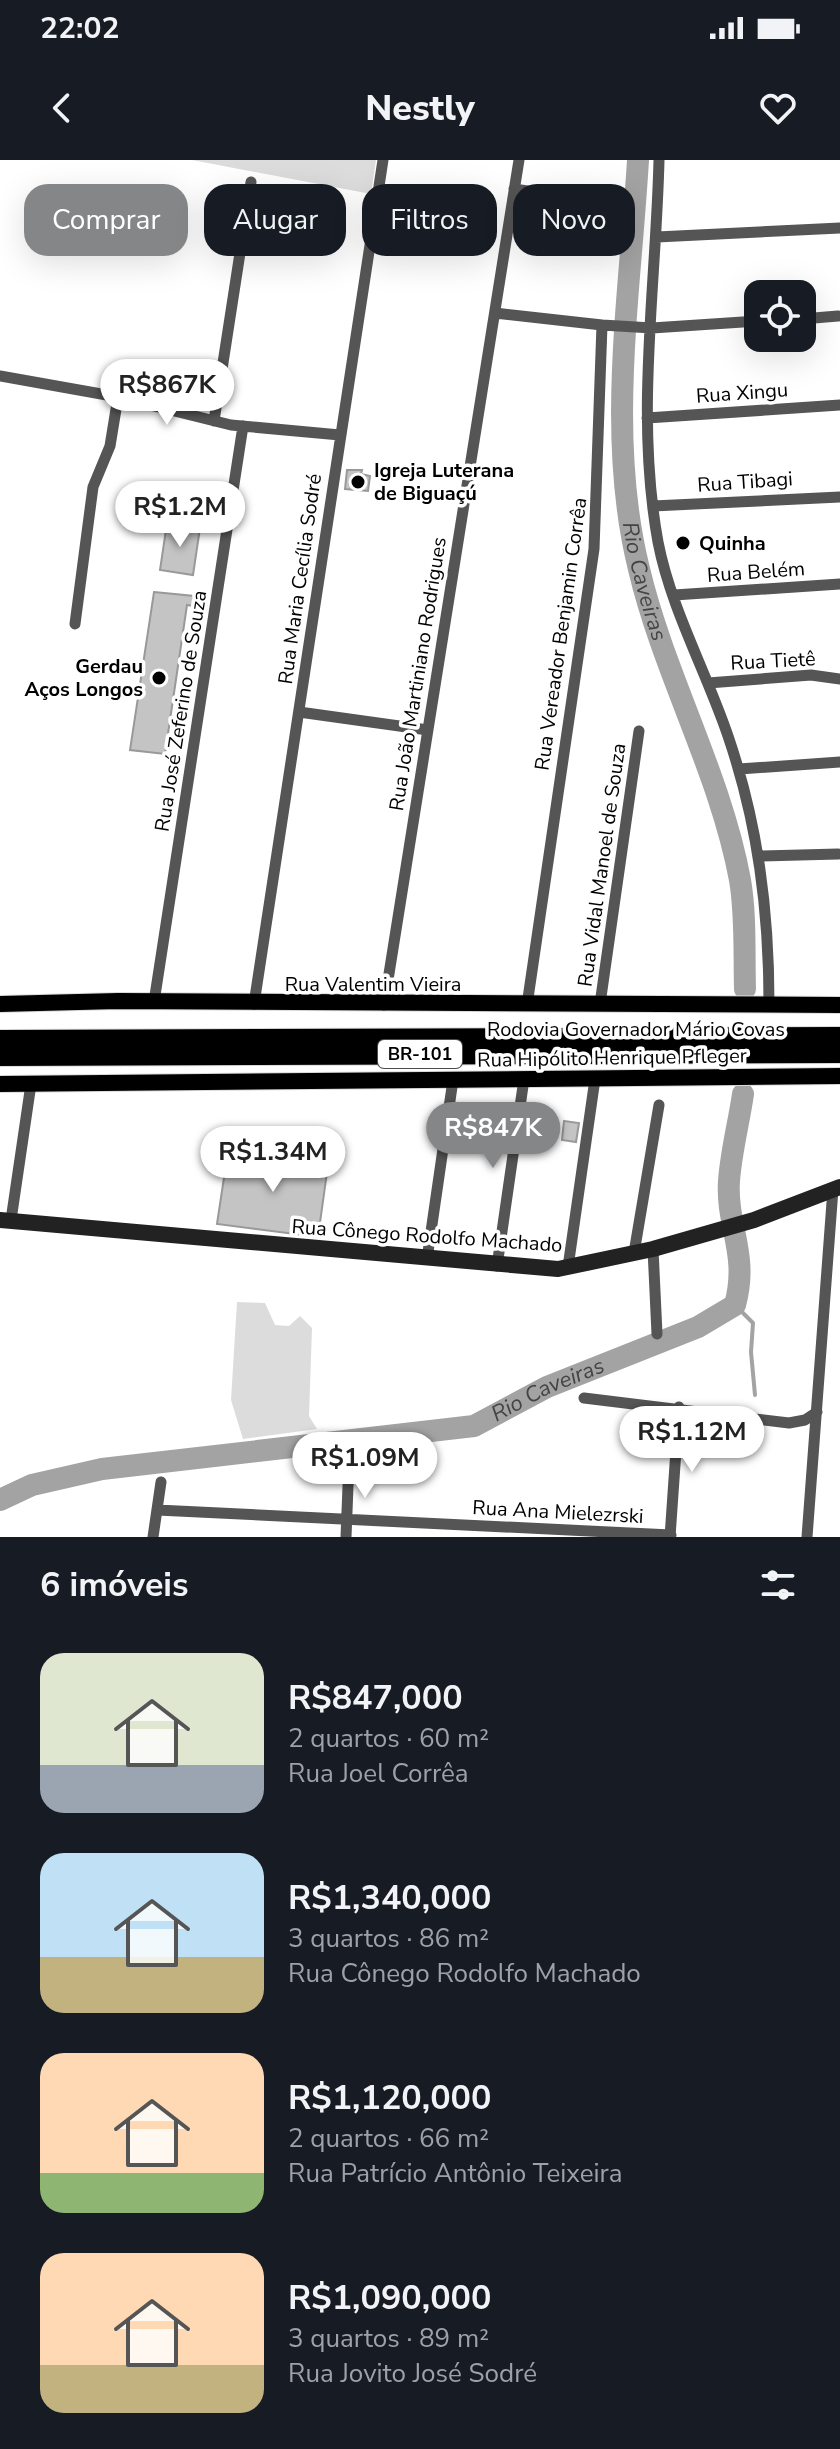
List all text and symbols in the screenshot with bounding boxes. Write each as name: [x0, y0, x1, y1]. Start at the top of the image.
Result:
text: 22:02: [40, 8, 119, 49]
text: Nestly: [365, 84, 475, 133]
icon: back: [40, 86, 84, 130]
icon: heart: [756, 86, 800, 130]
chip: Comprar: [24, 184, 188, 256]
chip: Alugar: [204, 184, 346, 256]
chip: Filtros: [362, 184, 497, 256]
chip: Novo: [513, 184, 635, 256]
map controls: [744, 280, 816, 352]
button: locate: [744, 280, 816, 352]
pin: R$867K: [102, 359, 232, 427]
text: R$867K: [118, 367, 216, 402]
street label: Rua Xingu: [695, 376, 789, 410]
place label: Igreja Luterana de Biguaçú: [374, 457, 514, 507]
street label: Rua Tibagi: [696, 465, 794, 499]
street label: Rua Maria Cecília Sodré: [272, 472, 328, 686]
marker: Igreja Luterana de Biguaçú: [349, 473, 367, 491]
pin: R$1.2M: [115, 481, 245, 549]
text: R$1.2M: [133, 489, 227, 524]
street label: Rua Vereador Benjamin Corrêa: [528, 496, 594, 772]
water label: Rio Caveiras: [615, 520, 674, 645]
place label: Quinha: [699, 530, 766, 557]
marker: Quinha: [674, 534, 692, 552]
street label: Rua João Martiniano Rodrigues: [383, 535, 453, 813]
street label: Rua Belém: [706, 555, 806, 589]
street label: Rua José Zeferino de Souza: [149, 589, 213, 833]
street label: Rua Tietê: [730, 645, 816, 677]
place label: Gerdau Aços Longos: [25, 653, 143, 703]
marker: Gerdau Aços Longos: [150, 669, 168, 687]
street label: Rua Vidal Manoel de Souza: [572, 741, 632, 989]
street label: Rua Valentim Vieira: [285, 971, 461, 998]
street label: Rodovia Governador Mário Covas: [487, 1016, 785, 1043]
road number: BR-101: [378, 1040, 462, 1068]
street label: Rua Hipólito Henrique Pfleger: [477, 1042, 747, 1074]
pin: R$847K: [428, 1102, 558, 1170]
text: R$847K: [444, 1110, 542, 1145]
pin: R$1.34M: [199, 1126, 347, 1194]
text: R$1.34M: [218, 1134, 328, 1169]
street label: Rua Cônego Rodolfo Machado: [291, 1213, 563, 1259]
water label: Rio Caveiras: [486, 1351, 609, 1429]
pin: R$1.12M: [618, 1406, 766, 1474]
text: R$1.12M: [637, 1414, 747, 1449]
pin: R$1.09M: [291, 1432, 439, 1500]
text: R$1.09M: [310, 1440, 420, 1475]
street label: Rua Ana Mielezrski: [472, 1494, 644, 1530]
text: 6 imóveis: [40, 1562, 189, 1608]
icon: filters: [756, 1563, 800, 1607]
text: R$847,000: [288, 1675, 463, 1721]
icon: home: [104, 1685, 200, 1781]
text: 2 quartos · 60 m²: [288, 1721, 489, 1756]
text: Rua Joel Corrêa: [288, 1756, 469, 1791]
text: R$1,340,000: [288, 1875, 491, 1921]
icon: home: [104, 1885, 200, 1981]
text: 3 quartos · 86 m²: [288, 1921, 489, 1956]
text: Rua Cônego Rodolfo Machado: [288, 1956, 641, 1991]
text: R$1,120,000: [288, 2075, 491, 2121]
icon: home: [104, 2085, 200, 2181]
text: 2 quartos · 66 m²: [288, 2121, 489, 2156]
text: Rua Patrício Antônio Teixeira: [288, 2156, 623, 2191]
text: R$1,090,000: [288, 2275, 491, 2321]
icon: home: [104, 2285, 200, 2381]
text: 3 quartos · 89 m²: [288, 2321, 489, 2356]
text: Rua Jovito José Sodré: [288, 2356, 537, 2391]

